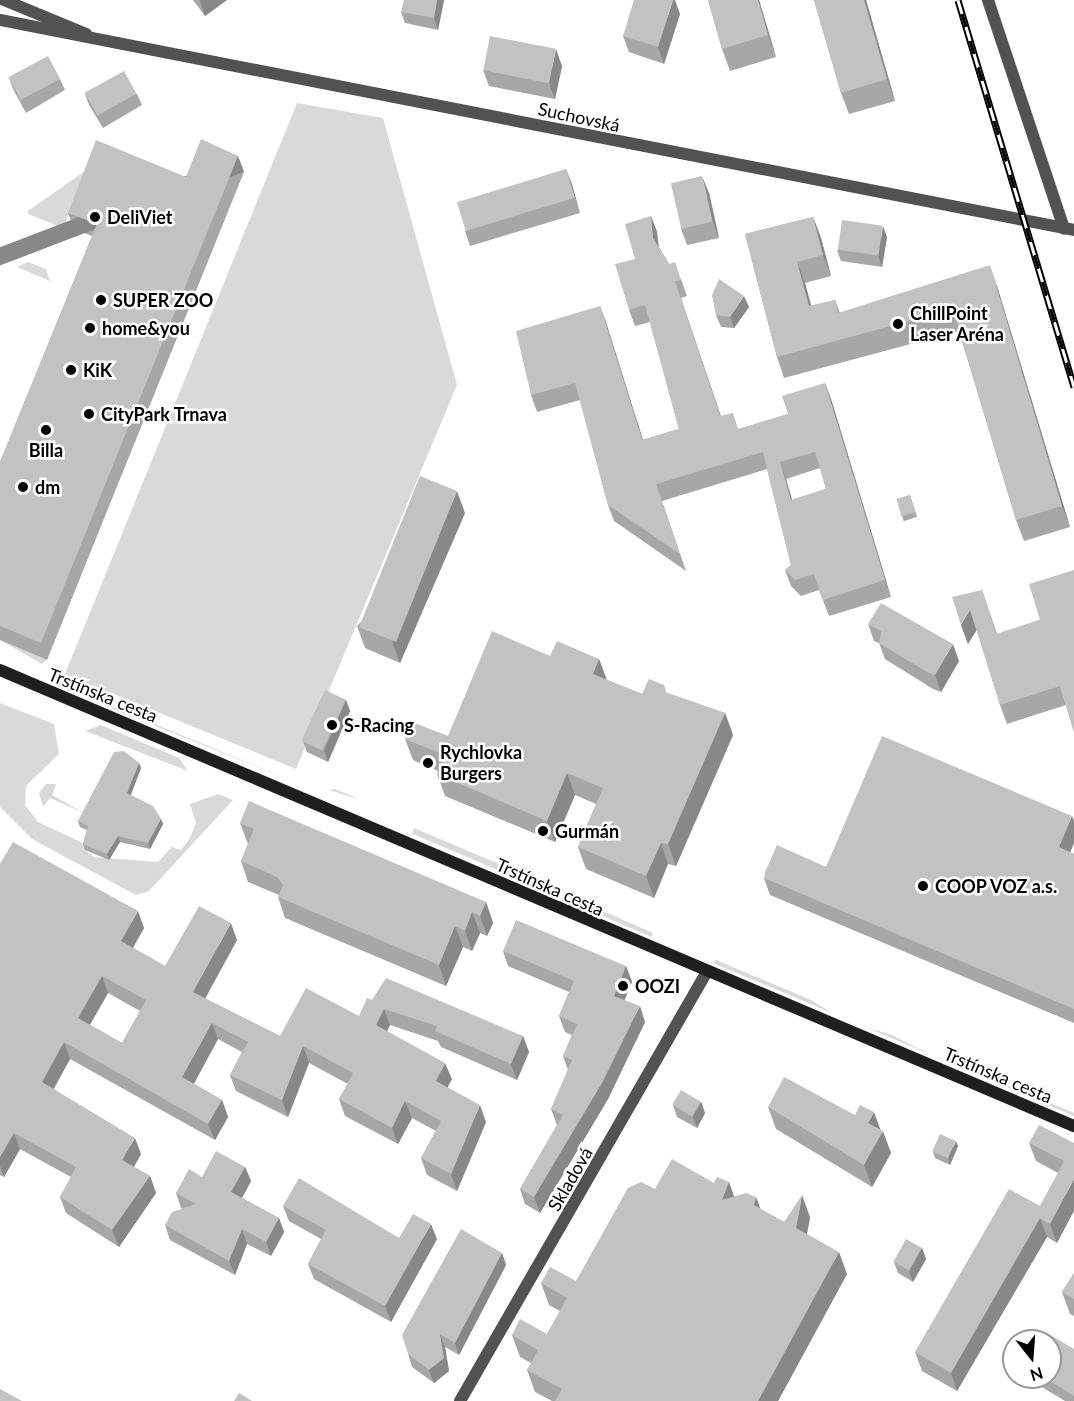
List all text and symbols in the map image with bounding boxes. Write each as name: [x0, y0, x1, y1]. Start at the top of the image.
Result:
street label: Suchovská: [536, 98, 622, 136]
place label: DeliViet: [107, 206, 173, 228]
marker: DeliViet: [88, 210, 102, 224]
place label: SUPER ZOO: [113, 289, 213, 311]
marker: SUPER ZOO: [94, 293, 108, 307]
place label: ChillPoint Laser Aréna: [910, 303, 1005, 346]
place label: home&you: [102, 317, 190, 339]
marker: ChillPoint Laser Aréna: [891, 317, 905, 331]
marker: home&you: [83, 321, 97, 335]
place label: KiK: [83, 359, 112, 381]
marker: KiK: [64, 363, 78, 377]
place label: CityPark Trnava: [101, 403, 227, 425]
marker: CityPark Trnava: [82, 407, 96, 421]
marker: Billa: [39, 423, 53, 437]
place label: Billa: [29, 439, 63, 461]
place label: dm: [35, 476, 60, 498]
marker: dm: [16, 480, 30, 494]
street label: Trstínska cesta: [45, 663, 161, 727]
place label: S-Racing: [344, 714, 414, 736]
marker: S-Racing: [325, 718, 339, 732]
place label: Rychlovka Burgers: [440, 742, 522, 784]
marker: Rychlovka Burgers: [421, 756, 435, 770]
place label: Gurmán: [555, 820, 619, 842]
marker: Gurmán: [536, 824, 550, 838]
street label: Trstínska cesta: [493, 854, 607, 920]
place label: COOP VOZ a.s.: [935, 875, 1058, 897]
marker: COOP VOZ a.s.: [916, 879, 930, 893]
place label: OOZI: [635, 975, 680, 997]
marker: OOZI: [616, 979, 630, 993]
street label: Trstínska cesta: [941, 1042, 1055, 1108]
street label: Skladová: [543, 1143, 597, 1215]
north arrow: [1002, 1329, 1062, 1389]
text: N: [1028, 1364, 1046, 1386]

